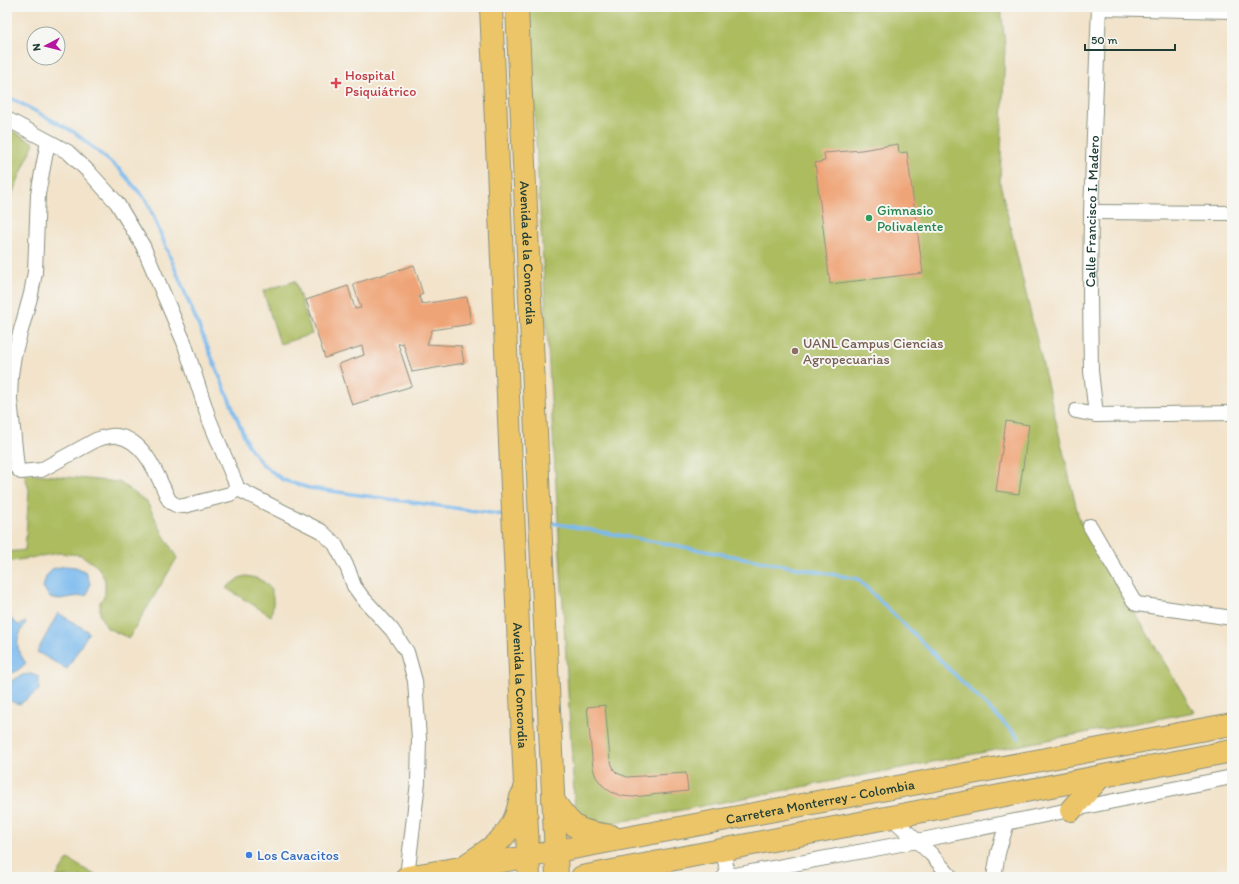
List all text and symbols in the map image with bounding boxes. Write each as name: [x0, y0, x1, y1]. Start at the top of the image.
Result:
north arrow: [26, 26, 66, 66]
scale bar: [1085, 26, 1175, 52]
text: 50 m: [1091, 33, 1117, 47]
text: N: [30, 43, 43, 52]
place label: Hospital Psiquiátrico: [345, 67, 416, 100]
marker: Hospital Psiquiátrico: [330, 77, 342, 89]
street label: Calle Francisco I. Madero: [1082, 135, 1102, 287]
street label: Avenida de la Concordia: [516, 180, 540, 326]
place label: Gimnasio Polivalente: [877, 202, 944, 235]
marker: Gimnasio Polivalente: [864, 213, 874, 223]
place label: UANL Campus Ciencias Agropecuarias: [803, 335, 944, 368]
marker: UANL Campus Ciencias Agropecuarias: [790, 346, 800, 356]
street label: Avenida la Concordia: [509, 622, 532, 749]
street label: Carretera Monterrey - Colombia: [724, 775, 916, 828]
place label: Los Cavacitos: [257, 847, 339, 864]
marker: Los Cavacitos: [244, 850, 254, 860]

